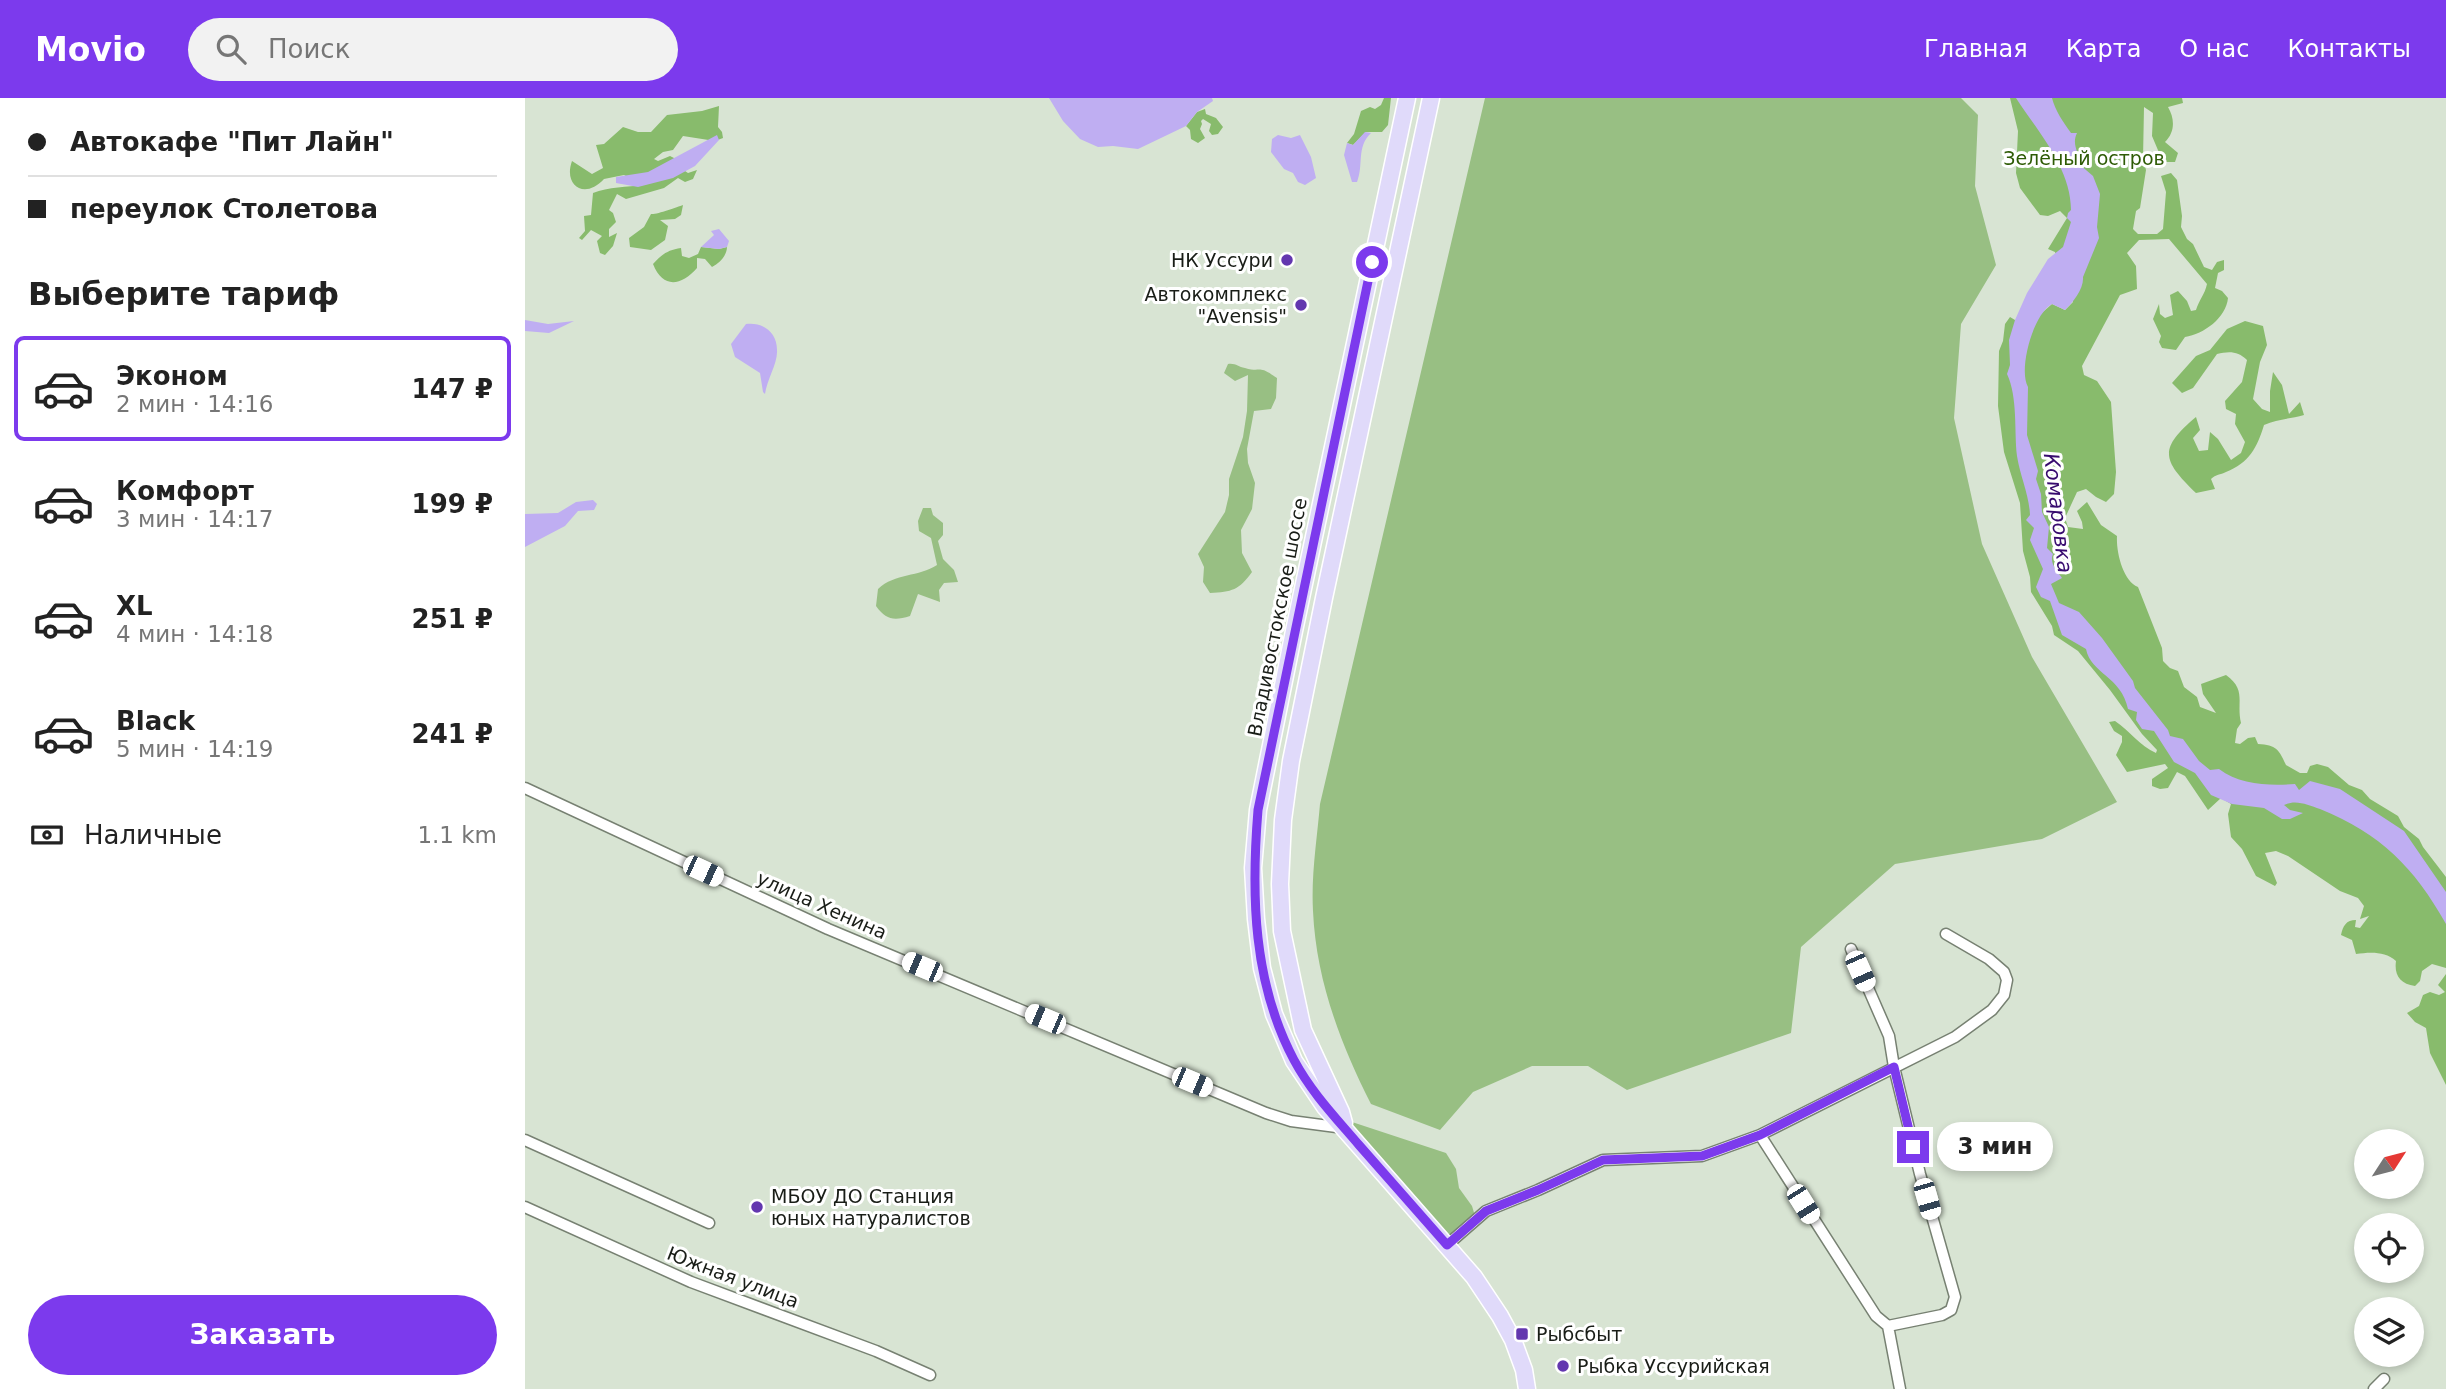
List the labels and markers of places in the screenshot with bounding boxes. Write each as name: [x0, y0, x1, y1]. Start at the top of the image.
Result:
place label: НК Уссури: [1171, 249, 1273, 271]
marker: НК Уссури: [1279, 252, 1295, 268]
place label: Автокомплекс "Avensis": [1145, 283, 1287, 327]
marker: Автокомплекс "Avensis": [1293, 297, 1309, 313]
place label: МБОУ ДО Станция юных натуралистов: [771, 1185, 971, 1229]
marker: МБОУ ДО Станция юных натуралистов: [749, 1199, 765, 1215]
place label: Рыбсбыт: [1536, 1323, 1622, 1345]
marker: Рыбсбыт: [1514, 1326, 1530, 1342]
place label: Рыбка Уссурийская: [1577, 1355, 1770, 1377]
marker: Рыбка Уссурийская: [1555, 1358, 1571, 1374]

